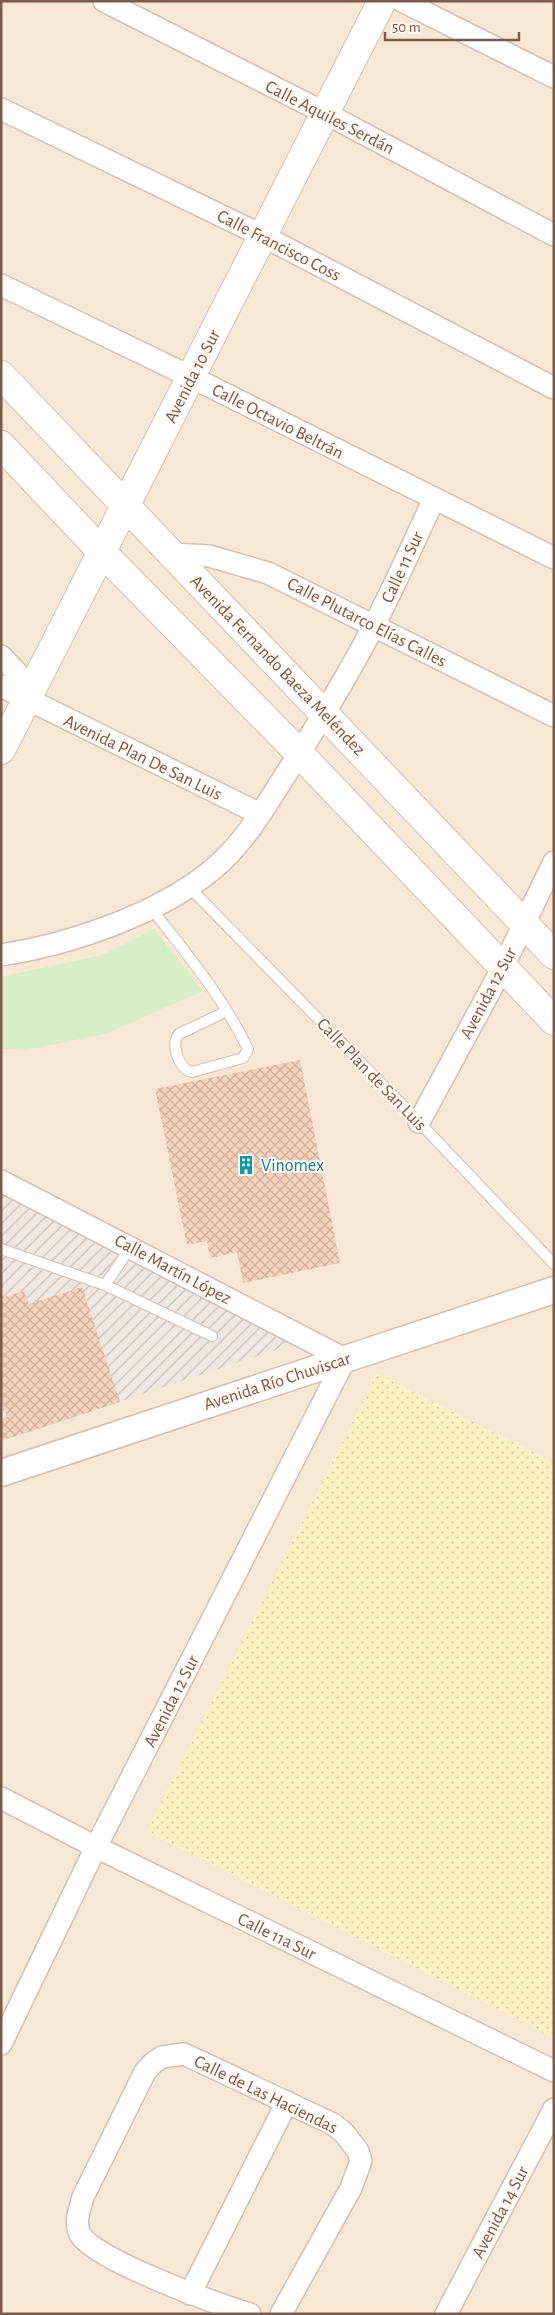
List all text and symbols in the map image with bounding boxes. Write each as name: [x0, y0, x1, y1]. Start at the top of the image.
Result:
scale bar: [385, 10, 519, 42]
text: 50 m: [392, 20, 421, 35]
street label: Calle Aquiles Serdán: [262, 78, 397, 158]
street label: Calle Francisco Coss: [214, 207, 343, 285]
street label: Avenida 10 Sur: [162, 327, 224, 426]
street label: Calle Octavio Beltrán: [209, 381, 346, 463]
street label: Calle 11 Sur: [379, 529, 427, 606]
street label: Avenida Fernando Baeza Meléndez: [186, 572, 368, 759]
street label: Calle Plutarco Elías Calles: [284, 575, 449, 671]
street label: Avenida Plan De San Luis: [61, 712, 224, 804]
street label: Avenida 12 Sur: [457, 945, 521, 1042]
street label: Calle Plan de San Luis: [313, 1015, 429, 1134]
building icon: Vinomex: [235, 1154, 257, 1176]
place label: Vinomex: [261, 1157, 324, 1175]
street label: Calle Martín López: [111, 1232, 234, 1308]
street label: Avenida Río Chuviscar: [202, 1350, 353, 1414]
street label: Avenida 12 Sur: [141, 1652, 203, 1750]
street label: Calle 11a Sur: [234, 1910, 319, 1964]
street label: Calle de Las Haciendas: [191, 2052, 340, 2137]
street label: Avenida 14 Sur: [469, 2163, 533, 2261]

